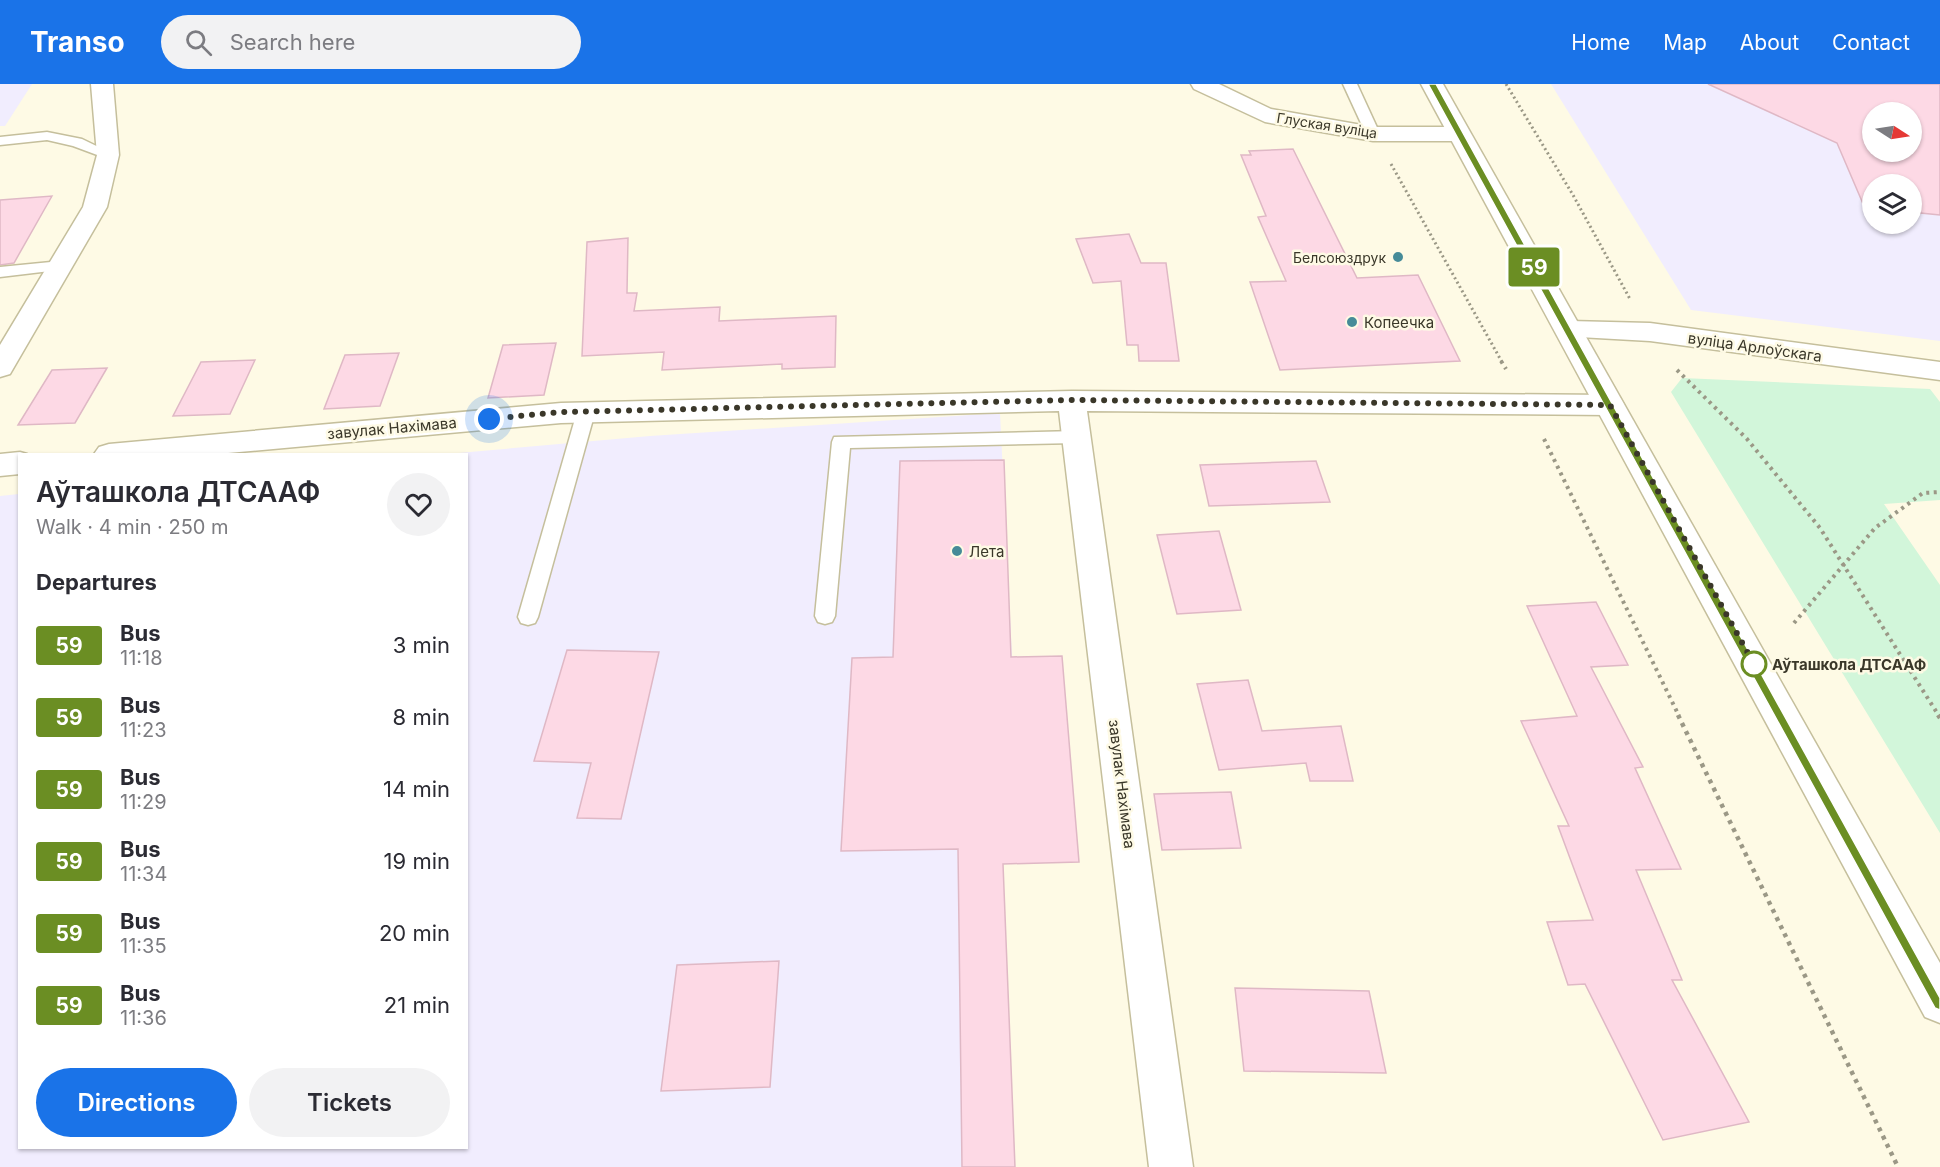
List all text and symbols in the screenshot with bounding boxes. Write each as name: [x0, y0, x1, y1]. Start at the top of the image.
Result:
search box: [161, 15, 581, 69]
text: Transo: [30, 25, 125, 59]
icon: search: [182, 26, 215, 59]
text: Search here: [230, 29, 355, 55]
text: Home: [1571, 30, 1630, 55]
text: Map: [1663, 30, 1707, 55]
text: About: [1740, 30, 1799, 55]
text: Contact: [1832, 30, 1910, 55]
north arrow: [1862, 102, 1922, 162]
map controls: [1862, 102, 1922, 234]
street label: Глуская вуліца: [1276, 109, 1378, 141]
button: layers: [1862, 174, 1922, 234]
line badge: 59: [1507, 248, 1561, 286]
place label: Белсоюздрук: [1293, 249, 1386, 266]
marker: Белсоюздрук: [1391, 250, 1405, 264]
text: 59: [1520, 255, 1548, 280]
place label: Копеечка: [1364, 313, 1434, 332]
marker: Копеечка: [1345, 315, 1359, 329]
street label: вуліца Арлоўскага: [1687, 328, 1823, 366]
your location: [474, 404, 504, 434]
street label: завулак Нахімава: [327, 413, 457, 443]
button: heart: [387, 473, 450, 536]
text: Аўташкола ДТСААФ: [36, 475, 320, 509]
text: Walk · 4 min · 250 m: [36, 515, 229, 539]
place label: Лета: [969, 542, 1004, 561]
marker: Лета: [950, 544, 964, 558]
text: Departures: [36, 569, 157, 595]
text: Bus: [120, 620, 161, 646]
text: 3 min: [393, 632, 450, 658]
text: 59: [55, 633, 83, 658]
text: 11:18: [120, 646, 163, 670]
marker: Аўташкола ДТСААФ: [1741, 651, 1767, 677]
place label: Аўташкола ДТСААФ: [1772, 655, 1926, 674]
text: Bus: [120, 692, 161, 718]
text: 8 min: [393, 704, 450, 730]
text: 59: [55, 705, 83, 730]
text: 11:23: [120, 718, 167, 742]
street label: завулак Нахімава: [1105, 718, 1139, 850]
text: Bus: [120, 764, 161, 790]
text: 14 min: [383, 776, 450, 802]
text: 59: [55, 777, 83, 802]
text: 11:29: [120, 790, 167, 814]
text: Bus: [120, 836, 161, 862]
text: 19 min: [384, 848, 450, 874]
text: 59: [55, 849, 83, 874]
text: 11:34: [120, 862, 167, 886]
text: Bus: [120, 908, 161, 934]
text: 20 min: [379, 920, 450, 946]
text: 59: [55, 921, 83, 946]
text: 11:35: [120, 934, 167, 958]
text: Bus: [120, 980, 161, 1006]
text: 21 min: [384, 992, 450, 1018]
text: 59: [55, 993, 83, 1018]
text: 11:36: [120, 1006, 167, 1030]
button: Directions: [36, 1068, 237, 1137]
button: Tickets: [249, 1068, 450, 1137]

